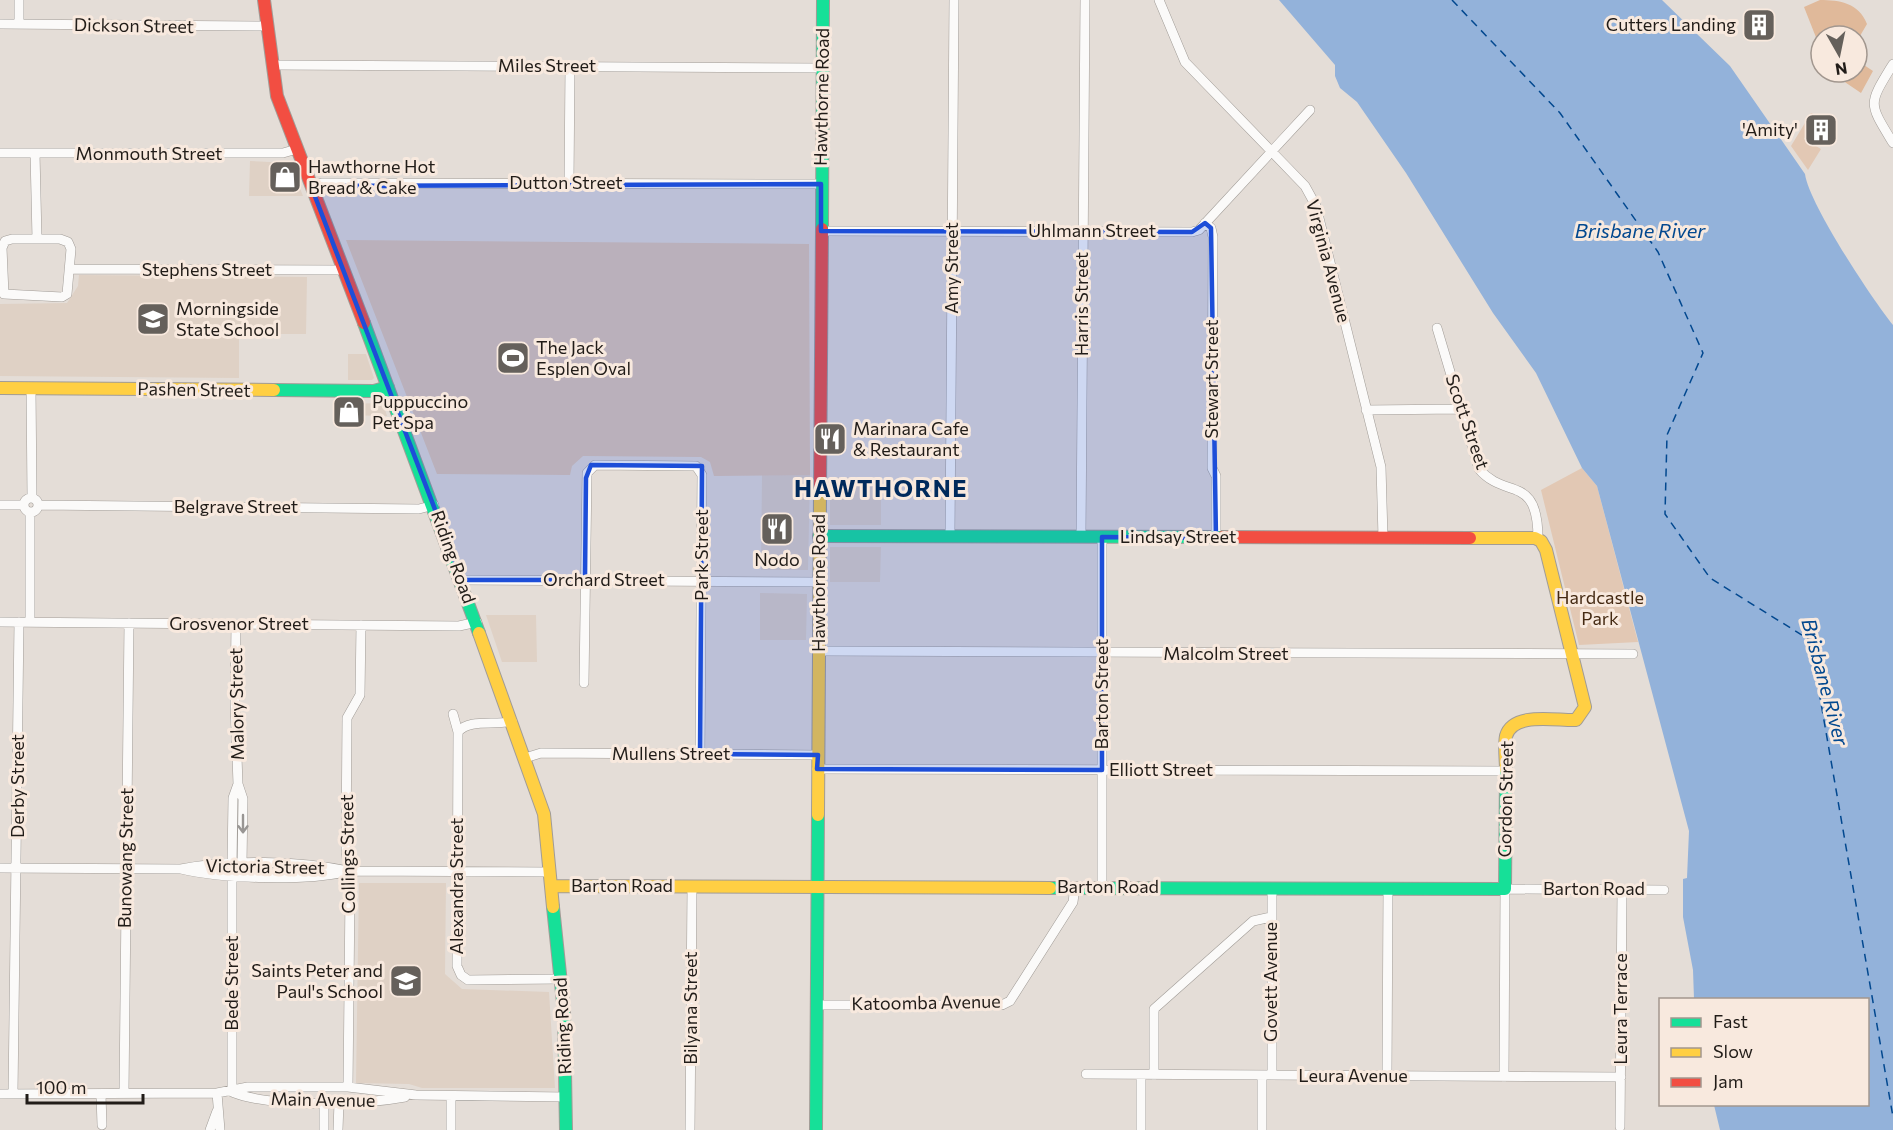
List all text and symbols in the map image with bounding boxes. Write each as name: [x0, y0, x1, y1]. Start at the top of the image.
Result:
building icon: Cutters Landing: [1741, 7, 1777, 43]
street label: Dickson Street: [74, 13, 194, 37]
place label: Cutters Landing: [1606, 13, 1736, 35]
north arrow: [1809, 24, 1869, 84]
street label: Hawthorne Road: [809, 28, 833, 166]
street label: Miles Street: [498, 54, 596, 76]
text: N: [1834, 59, 1849, 80]
building icon: 'Amity': [1803, 112, 1839, 148]
place label: 'Amity': [1742, 118, 1798, 140]
street label: Monmouth Street: [76, 142, 222, 164]
place label: Hawthorne Hot Bread & Cake: [308, 155, 436, 198]
shop icon: Hawthorne Hot Bread & Cake: [267, 159, 303, 195]
street label: Dutton Street: [509, 171, 623, 193]
street label: Virginia Avenue: [1302, 197, 1356, 325]
water label: Brisbane River: [1575, 218, 1706, 242]
street label: Uhlmann Street: [1028, 219, 1156, 241]
street label: Amy Street: [940, 222, 962, 314]
street label: Harris Street: [1070, 252, 1092, 356]
street label: Stephens Street: [142, 258, 272, 280]
place label: Morningside State School: [176, 297, 279, 340]
school or university icon: Morningside State School: [135, 301, 171, 337]
street label: Stewart Street: [1200, 319, 1222, 439]
place label: The Jack Esplen Oval: [536, 336, 631, 379]
sports icon: The Jack Esplen Oval: [495, 340, 531, 376]
street label: Scott Street: [1441, 371, 1494, 472]
street label: Pashen Street: [137, 377, 251, 401]
place label: Puppuccino Pet Spa: [372, 390, 468, 433]
shop icon: Puppuccino Pet Spa: [331, 394, 367, 430]
place label: Marinara Cafe & Restaurant: [853, 417, 969, 460]
restaurant icon: Marinara Cafe & Restaurant: [812, 421, 848, 457]
district label: HAWTHORNE: [794, 473, 968, 502]
street label: Belgrave Street: [174, 495, 298, 517]
street label: Riding Road: [427, 507, 481, 606]
street label: Park Street: [690, 509, 712, 601]
restaurant icon: Nodo: [759, 511, 795, 547]
street label: Hawthorne Road: [807, 514, 829, 652]
street label: Lindsay Street: [1120, 525, 1236, 547]
place label: Nodo: [754, 548, 800, 570]
street label: Orchard Street: [543, 568, 665, 590]
park label: Hardcastle Park: [1556, 586, 1644, 629]
street label: Grosvenor Street: [169, 612, 309, 634]
water label: Brisbane River: [1797, 616, 1855, 749]
street label: Barton Street: [1090, 639, 1112, 749]
street label: Malcolm Street: [1163, 642, 1289, 664]
street label: Malory Street: [224, 648, 248, 761]
street label: Derby Street: [6, 734, 28, 838]
street label: Gordon Street: [1493, 740, 1517, 857]
street label: Mullens Street: [612, 742, 730, 764]
street label: Elliott Street: [1109, 758, 1213, 780]
street label: Bunowang Street: [113, 788, 137, 928]
street label: Collings Street: [335, 794, 359, 914]
one-way arrow: [237, 813, 248, 833]
street label: Alexandra Street: [445, 818, 467, 954]
street label: Victoria Street: [205, 854, 325, 878]
street label: Barton Road: [571, 874, 673, 896]
street label: Barton Road: [1057, 875, 1159, 897]
street label: Barton Road: [1543, 877, 1645, 899]
street label: Govett Avenue: [1259, 922, 1281, 1042]
street label: Bede Street: [220, 935, 242, 1031]
street label: Bilyana Street: [679, 951, 701, 1065]
street label: Leura Terrace: [1609, 953, 1631, 1065]
place label: Saints Peter and Paul's School: [251, 959, 383, 1002]
school or university icon: Saints Peter and Paul's School: [388, 963, 424, 999]
street label: Riding Road: [548, 977, 576, 1075]
street label: Katoomba Avenue: [851, 990, 1001, 1014]
legend: [1659, 998, 1869, 1106]
text: Fast: [1713, 1010, 1748, 1032]
text: Slow: [1713, 1040, 1753, 1062]
street label: Leura Avenue: [1298, 1064, 1408, 1086]
scale bar: [27, 1067, 142, 1105]
text: Jam: [1713, 1070, 1743, 1092]
text: 100 m: [36, 1076, 86, 1098]
street label: Main Avenue: [270, 1087, 376, 1111]

